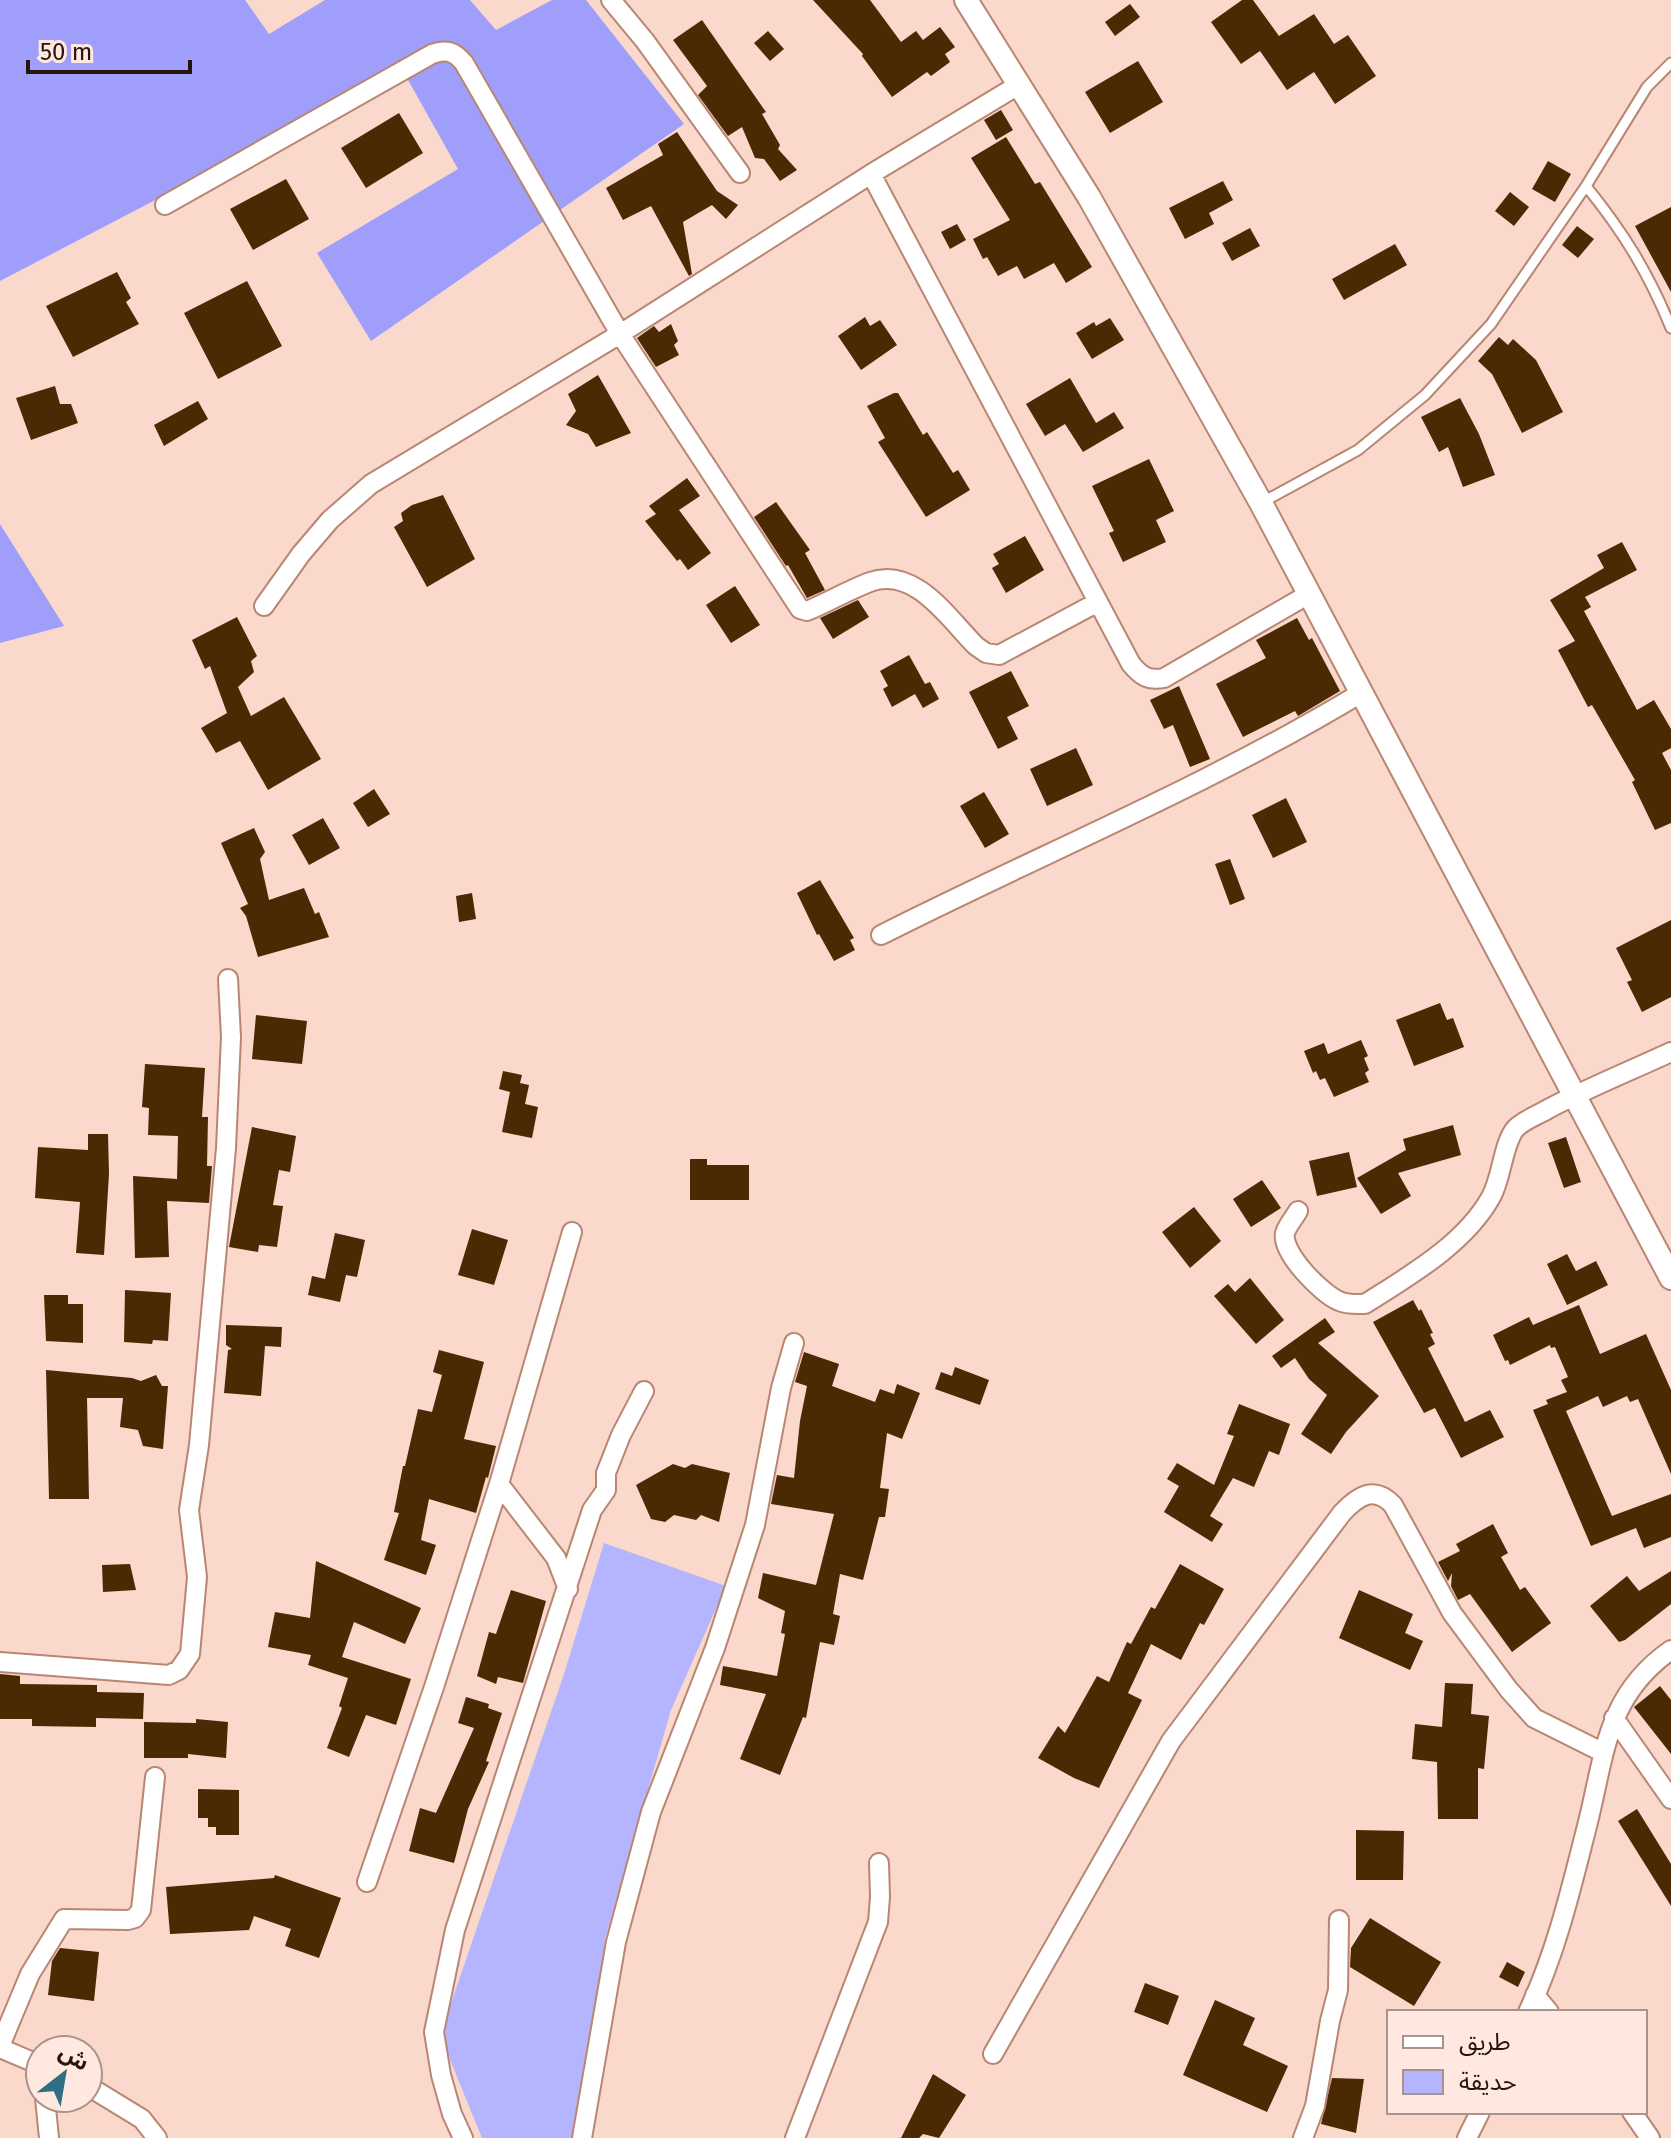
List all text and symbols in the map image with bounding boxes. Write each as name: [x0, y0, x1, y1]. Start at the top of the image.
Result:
scale bar: [28, 24, 190, 74]
text: 50 m: [40, 38, 92, 66]
legend: [1387, 2010, 1647, 2114]
text: طريق: [1459, 2028, 1511, 2057]
north arrow: [24, 2034, 104, 2114]
text: ش: [54, 2038, 94, 2077]
text: حديقة: [1459, 2068, 1517, 2096]

